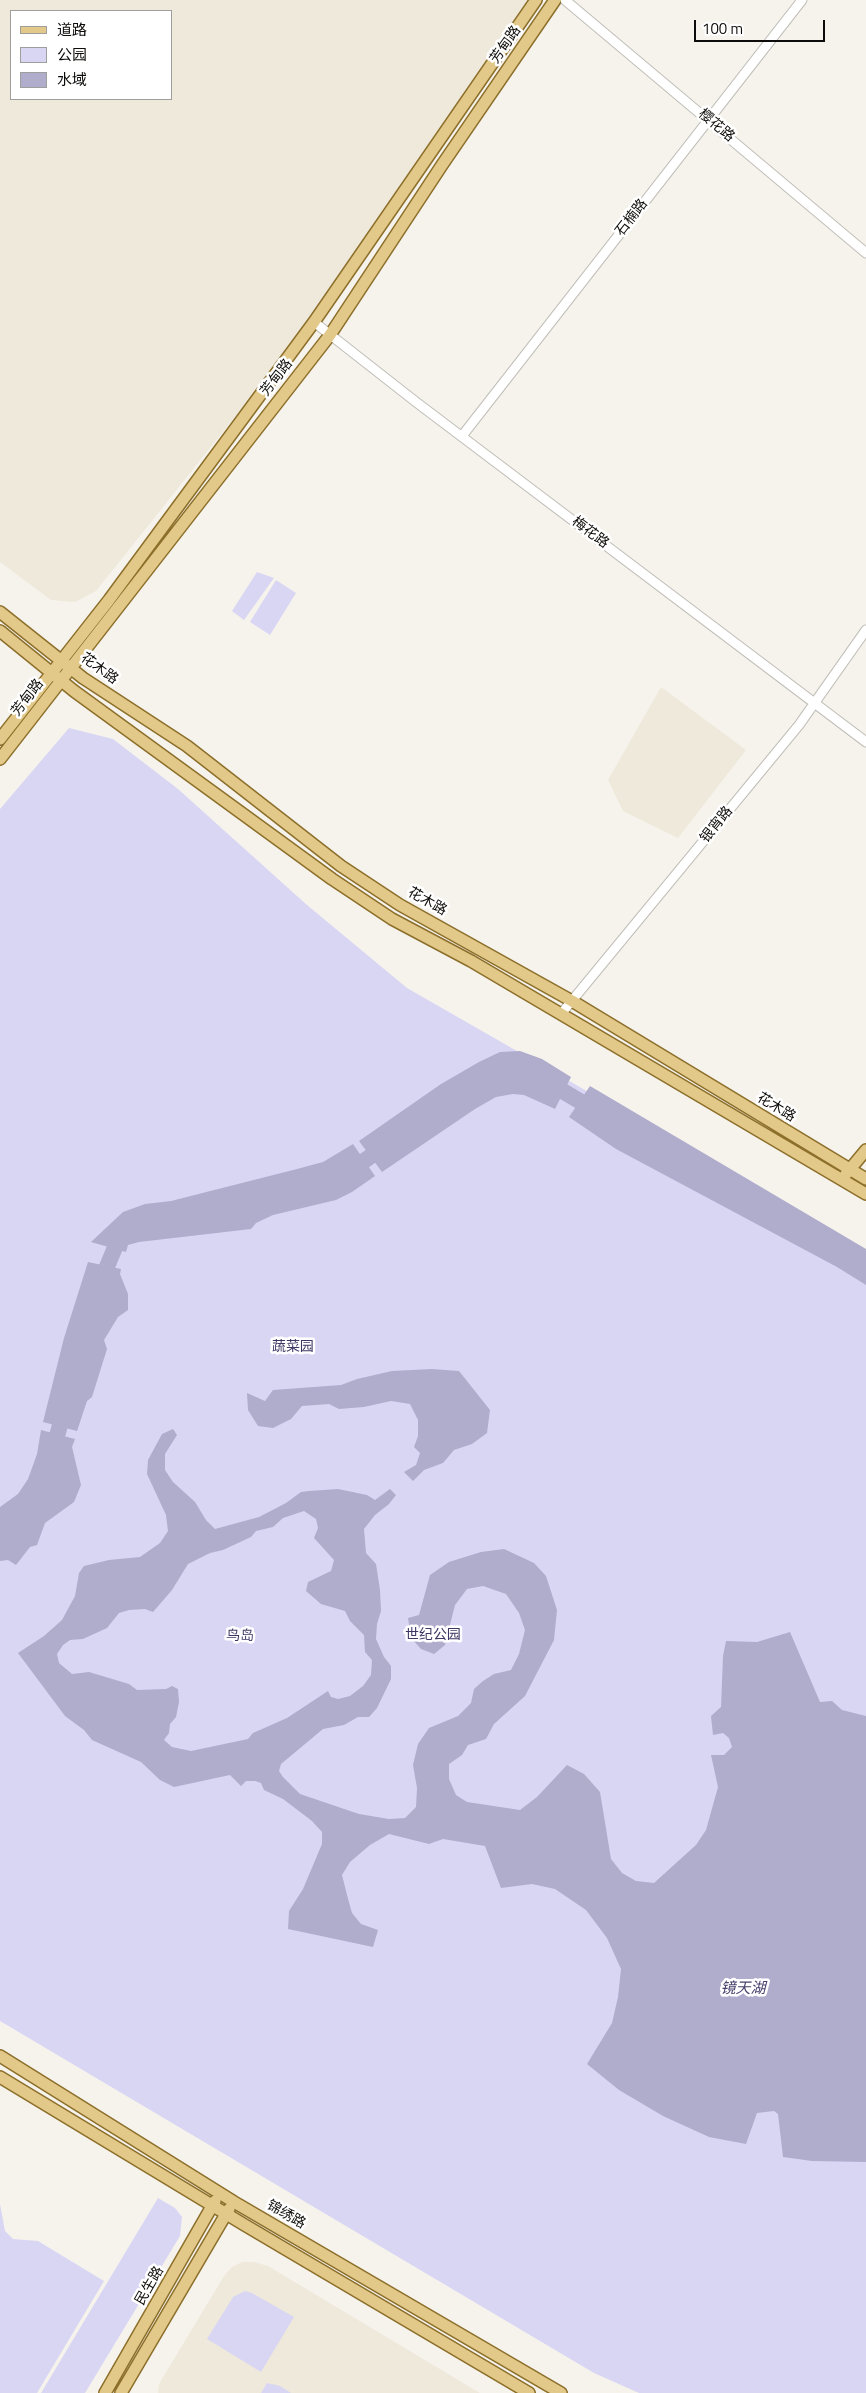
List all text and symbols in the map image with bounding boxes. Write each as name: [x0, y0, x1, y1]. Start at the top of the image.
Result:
legend: [10, 10, 172, 100]
scale bar: [696, 10, 827, 42]
text: 100 m: [702, 17, 743, 40]
text: 道路: [57, 18, 87, 41]
street label: 芳甸路: [487, 23, 525, 67]
text: 公园: [57, 43, 87, 66]
text: 水域: [57, 68, 87, 91]
street label: 樱花路: [695, 106, 737, 146]
street label: 石楠路: [612, 196, 652, 240]
street label: 芳甸路: [257, 356, 297, 400]
street label: 梅花路: [568, 514, 612, 552]
street label: 花木路: [77, 650, 121, 688]
street label: 芳甸路: [8, 676, 48, 720]
street label: 银宵路: [697, 803, 737, 847]
street label: 花木路: [405, 884, 449, 920]
street label: 花木路: [754, 1090, 798, 1126]
park label: 蔬菜园: [272, 1340, 314, 1356]
park label: 世纪公园: [405, 1628, 461, 1644]
park label: 鸟岛: [226, 1629, 254, 1645]
water label: 镜天湖: [721, 1980, 765, 1998]
street label: 锦绣路: [264, 2197, 308, 2233]
street label: 民生路: [132, 2264, 168, 2308]

